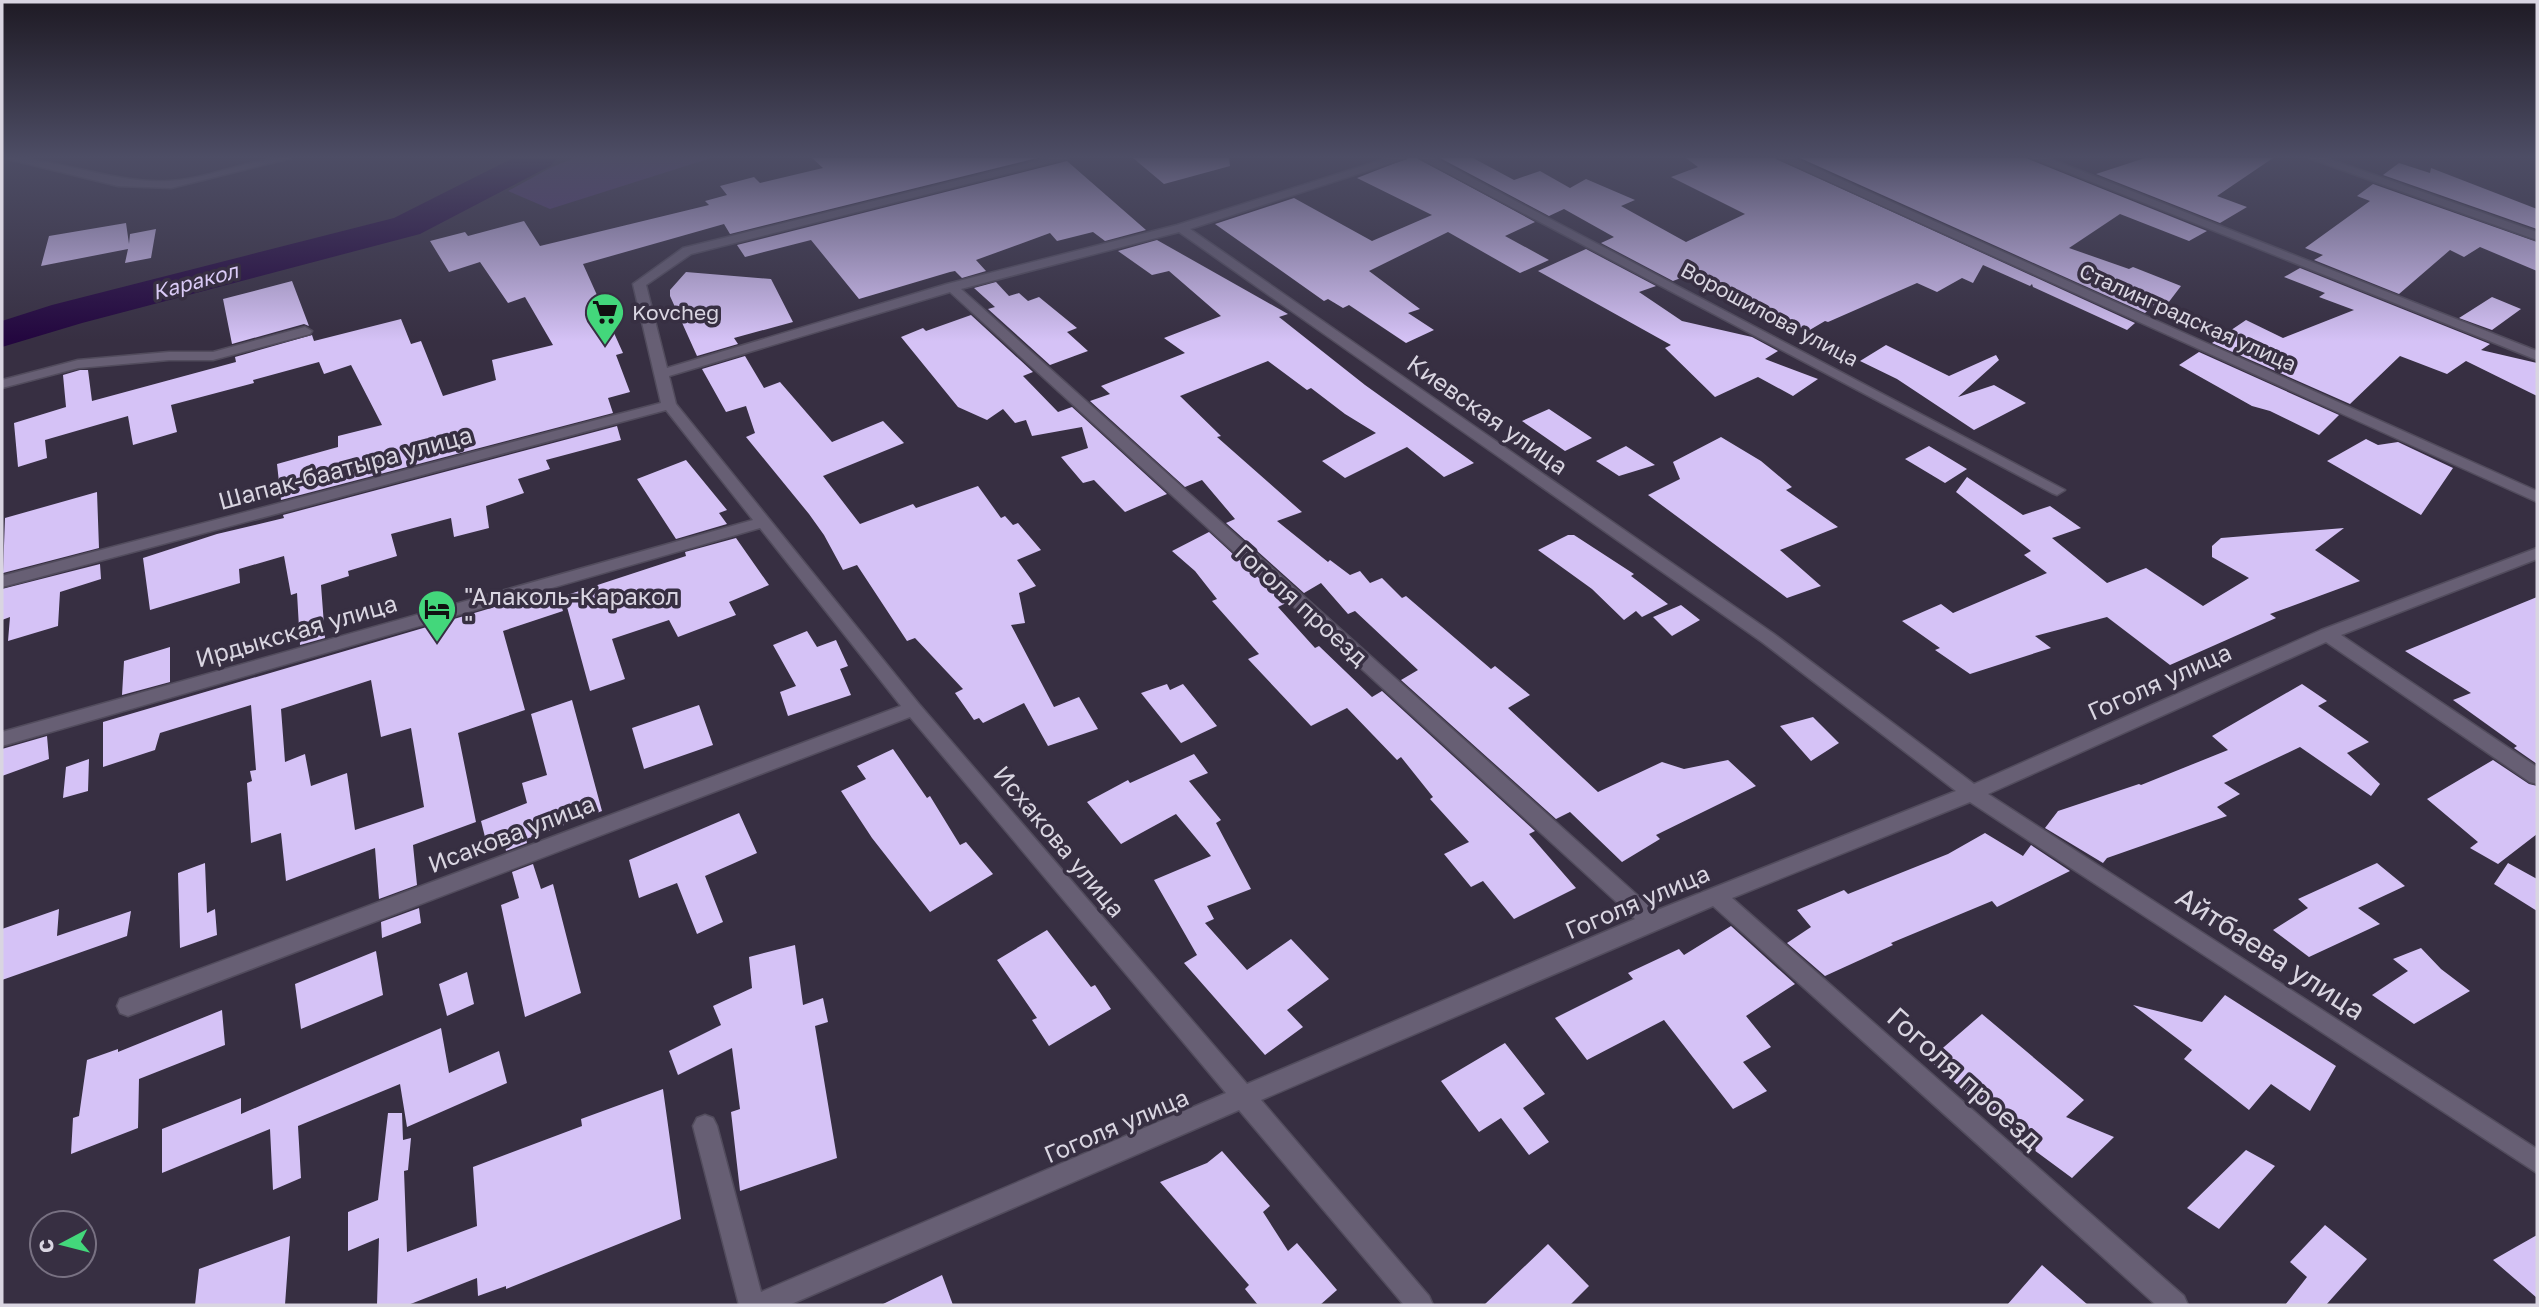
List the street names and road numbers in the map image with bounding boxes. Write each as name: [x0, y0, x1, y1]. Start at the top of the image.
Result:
street label: Ворошилова улица: [1677, 256, 1863, 372]
street label: Сталинградская улица: [2075, 257, 2301, 377]
street label: Киевская улица: [1402, 348, 1574, 480]
street label: Шапак-баатыра улица: [215, 419, 475, 515]
street label: Гоголя проезд: [1230, 537, 1374, 671]
street label: Ирдыкская улица: [192, 587, 400, 673]
street label: Гоголя улица: [2083, 636, 2235, 726]
street label: Исхакова улица: [988, 759, 1132, 923]
street label: Исакова улица: [424, 788, 598, 878]
street label: Гоголя улица: [1560, 858, 1714, 944]
street label: Айтбаева улица: [2170, 880, 2372, 1026]
street label: Гоголя проезд: [1881, 1000, 2049, 1156]
street label: Гоголя улица: [1039, 1082, 1193, 1168]

